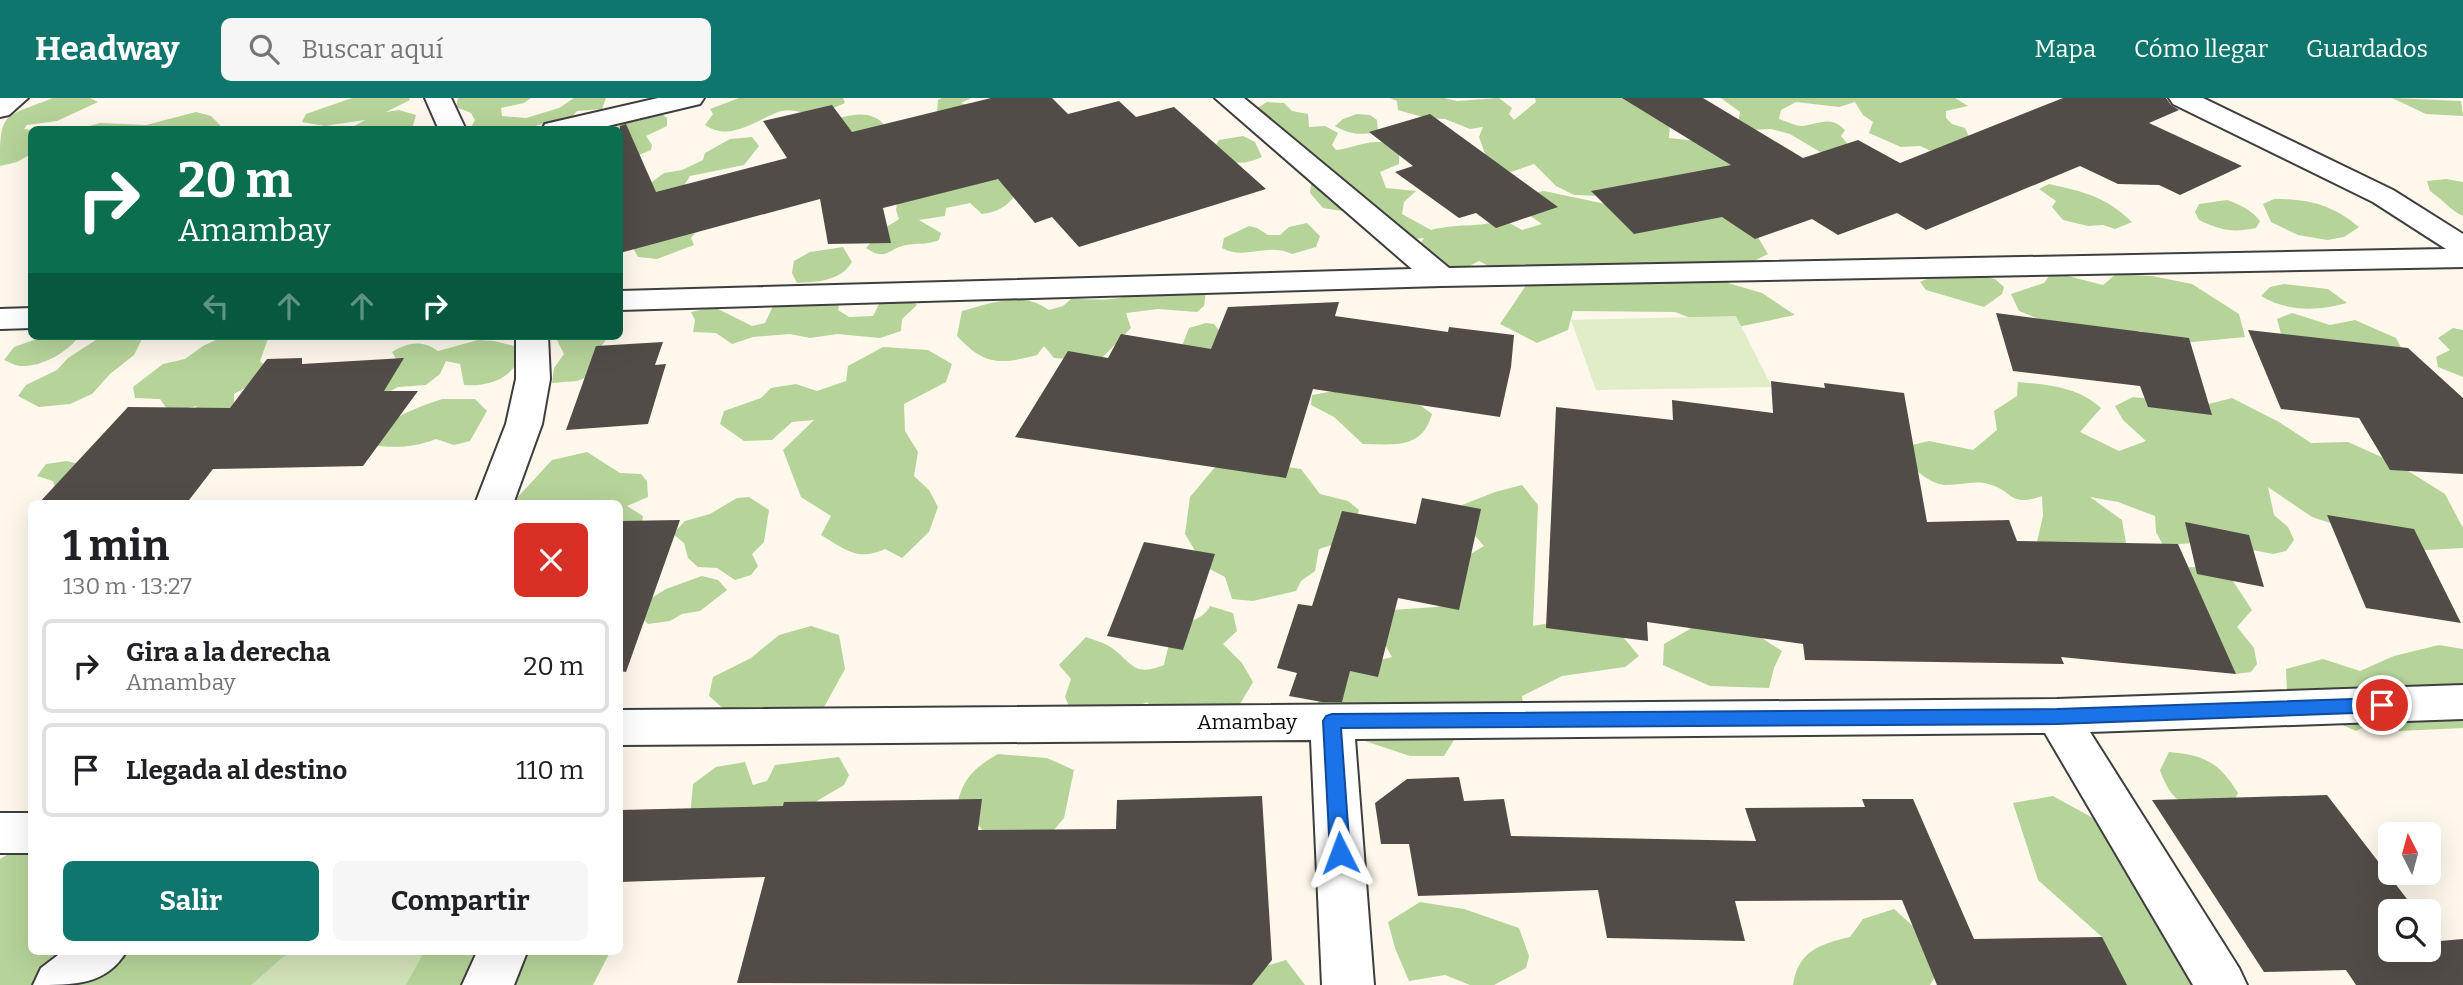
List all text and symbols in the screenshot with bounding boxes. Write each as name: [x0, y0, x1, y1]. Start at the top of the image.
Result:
search box: [221, 18, 711, 81]
text: Headway: [35, 29, 179, 69]
icon: search: [245, 30, 283, 68]
text: Buscar aquí: [301, 34, 443, 65]
text: Mapa: [2035, 35, 2096, 63]
text: Cómo llegar: [2134, 35, 2268, 63]
text: Guardados: [2306, 35, 2428, 63]
text: 20 m: [178, 151, 292, 210]
icon: right: [63, 154, 154, 245]
text: Amambay: [178, 211, 331, 249]
icon: left: [197, 287, 235, 325]
icon: ahead: [270, 287, 308, 325]
icon: ahead: [343, 287, 381, 325]
icon: right: [416, 287, 454, 325]
text: 1 min: [63, 521, 169, 571]
button: close: [514, 523, 588, 597]
text: 130 m · 13:27: [63, 572, 192, 600]
text: Gira a la derecha: [126, 637, 330, 668]
icon: right: [67, 647, 105, 685]
text: 20 m: [523, 651, 584, 682]
text: Amambay: [126, 668, 236, 696]
pin: [2352, 675, 2412, 735]
icon: arrive: [2363, 686, 2401, 724]
street label: Amambay: [1197, 709, 1298, 735]
icon: arrive: [67, 751, 105, 789]
text: Llegada al destino: [126, 755, 347, 786]
text: 110 m: [516, 755, 584, 786]
position arrow: [1303, 816, 1377, 890]
north arrow: [2378, 822, 2441, 886]
map controls: [2378, 822, 2441, 962]
button: Salir: [63, 861, 319, 941]
button: Compartir: [333, 861, 588, 941]
button: search: [2378, 899, 2441, 962]

